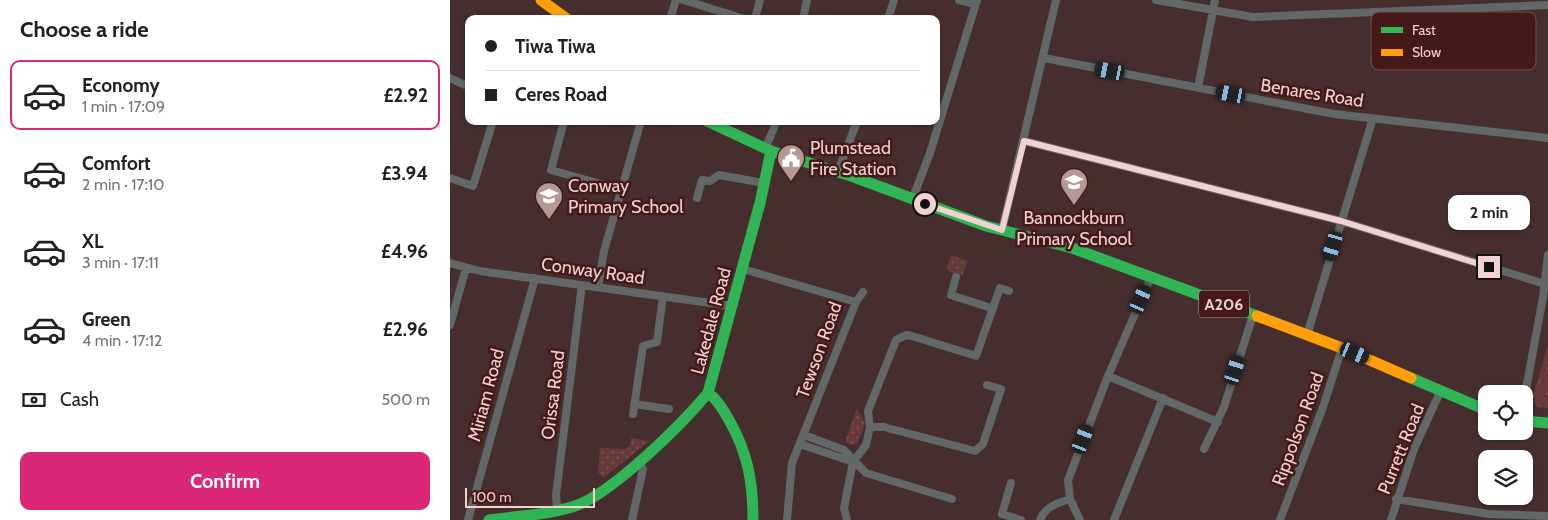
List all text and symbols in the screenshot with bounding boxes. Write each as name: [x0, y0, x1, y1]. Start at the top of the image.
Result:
legend: [1371, 12, 1536, 70]
text: Choose a ride: [20, 16, 149, 43]
text: Fast: [1412, 21, 1436, 39]
text: Tiwa Tiwa: [515, 35, 596, 58]
text: Slow: [1412, 43, 1441, 61]
car: [1093, 61, 1126, 81]
icon: car: [22, 73, 67, 118]
text: Economy: [82, 74, 160, 97]
street label: Benares Road: [1259, 74, 1365, 112]
text: Ceres Road: [515, 83, 607, 106]
text: £2.92: [383, 84, 428, 107]
car: [1214, 84, 1247, 104]
text: 1 min · 17:09: [82, 97, 165, 116]
place label: Plumstead Fire Station: [810, 137, 896, 180]
public building icon: Plumstead Fire Station: [776, 143, 806, 182]
icon: car: [22, 151, 67, 196]
text: Comfort: [82, 152, 151, 175]
text: £3.94: [381, 162, 428, 185]
school or university icon: Bannockburn Primary School: [1059, 167, 1089, 206]
text: 2 min · 17:10: [82, 175, 164, 194]
place label: Conway Primary School: [568, 175, 684, 218]
school or university icon: Conway Primary School: [534, 181, 564, 220]
route start: [914, 193, 936, 215]
callout: 2 min: [1448, 194, 1530, 230]
text: 2 min: [1470, 203, 1508, 222]
place label: Bannockburn Primary School: [1016, 207, 1132, 250]
icon: car: [22, 229, 67, 274]
car: [1321, 229, 1344, 263]
text: XL: [82, 230, 103, 253]
text: £4.96: [381, 240, 428, 263]
text: 3 min · 17:11: [82, 253, 159, 272]
street label: Conway Road: [540, 253, 646, 289]
route end: [1478, 256, 1500, 278]
street label: Lakedale Road: [686, 265, 736, 377]
car: [1128, 282, 1153, 316]
road number: A206: [1199, 290, 1249, 318]
street label: Tewson Road: [791, 299, 847, 401]
icon: car: [22, 307, 67, 352]
text: Green: [82, 308, 131, 331]
text: £2.96: [383, 318, 428, 341]
text: 4 min · 17:12: [82, 331, 162, 350]
car: [1338, 340, 1371, 366]
street label: Miriam Road: [463, 346, 509, 444]
street label: Orissa Road: [537, 349, 569, 441]
car: [1223, 353, 1246, 387]
street label: Rippolson Road: [1267, 369, 1329, 489]
map controls: [1478, 385, 1533, 505]
button: locate: [1478, 385, 1533, 440]
icon: cash: [20, 386, 48, 414]
text: Cash: [60, 388, 99, 411]
text: 500 m: [381, 390, 430, 409]
street label: Purrett Road: [1373, 401, 1429, 497]
car: [1070, 422, 1095, 456]
button: layers: [1478, 450, 1533, 505]
button: Confirm: [20, 452, 430, 510]
scale bar: [465, 485, 595, 508]
text: 100 m: [472, 488, 512, 506]

